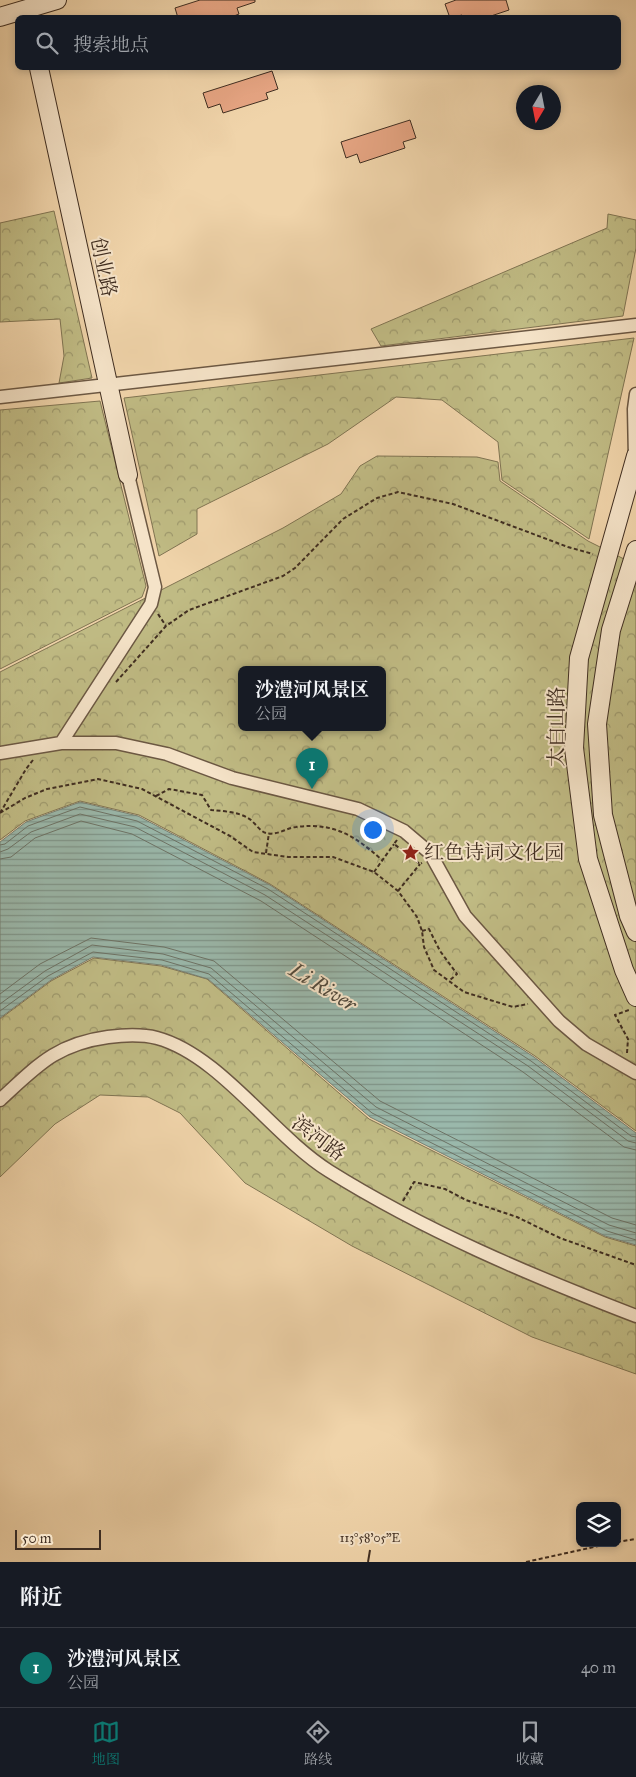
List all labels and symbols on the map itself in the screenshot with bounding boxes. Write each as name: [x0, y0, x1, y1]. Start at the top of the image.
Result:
north arrow: [516, 85, 561, 130]
street label: 创业路: [86, 235, 122, 299]
street label: 太白山路: [544, 687, 568, 767]
pin: 1: [296, 748, 328, 789]
your location: [360, 817, 386, 843]
place label: 红色诗词文化园: [424, 840, 564, 864]
place icon: 红色诗词文化园: [400, 842, 420, 862]
water label: Li River: [284, 956, 362, 1018]
street label: 滨河路: [288, 1110, 350, 1166]
scale bar: [15, 1527, 101, 1550]
text: 113°58'05"E: [340, 1531, 401, 1545]

